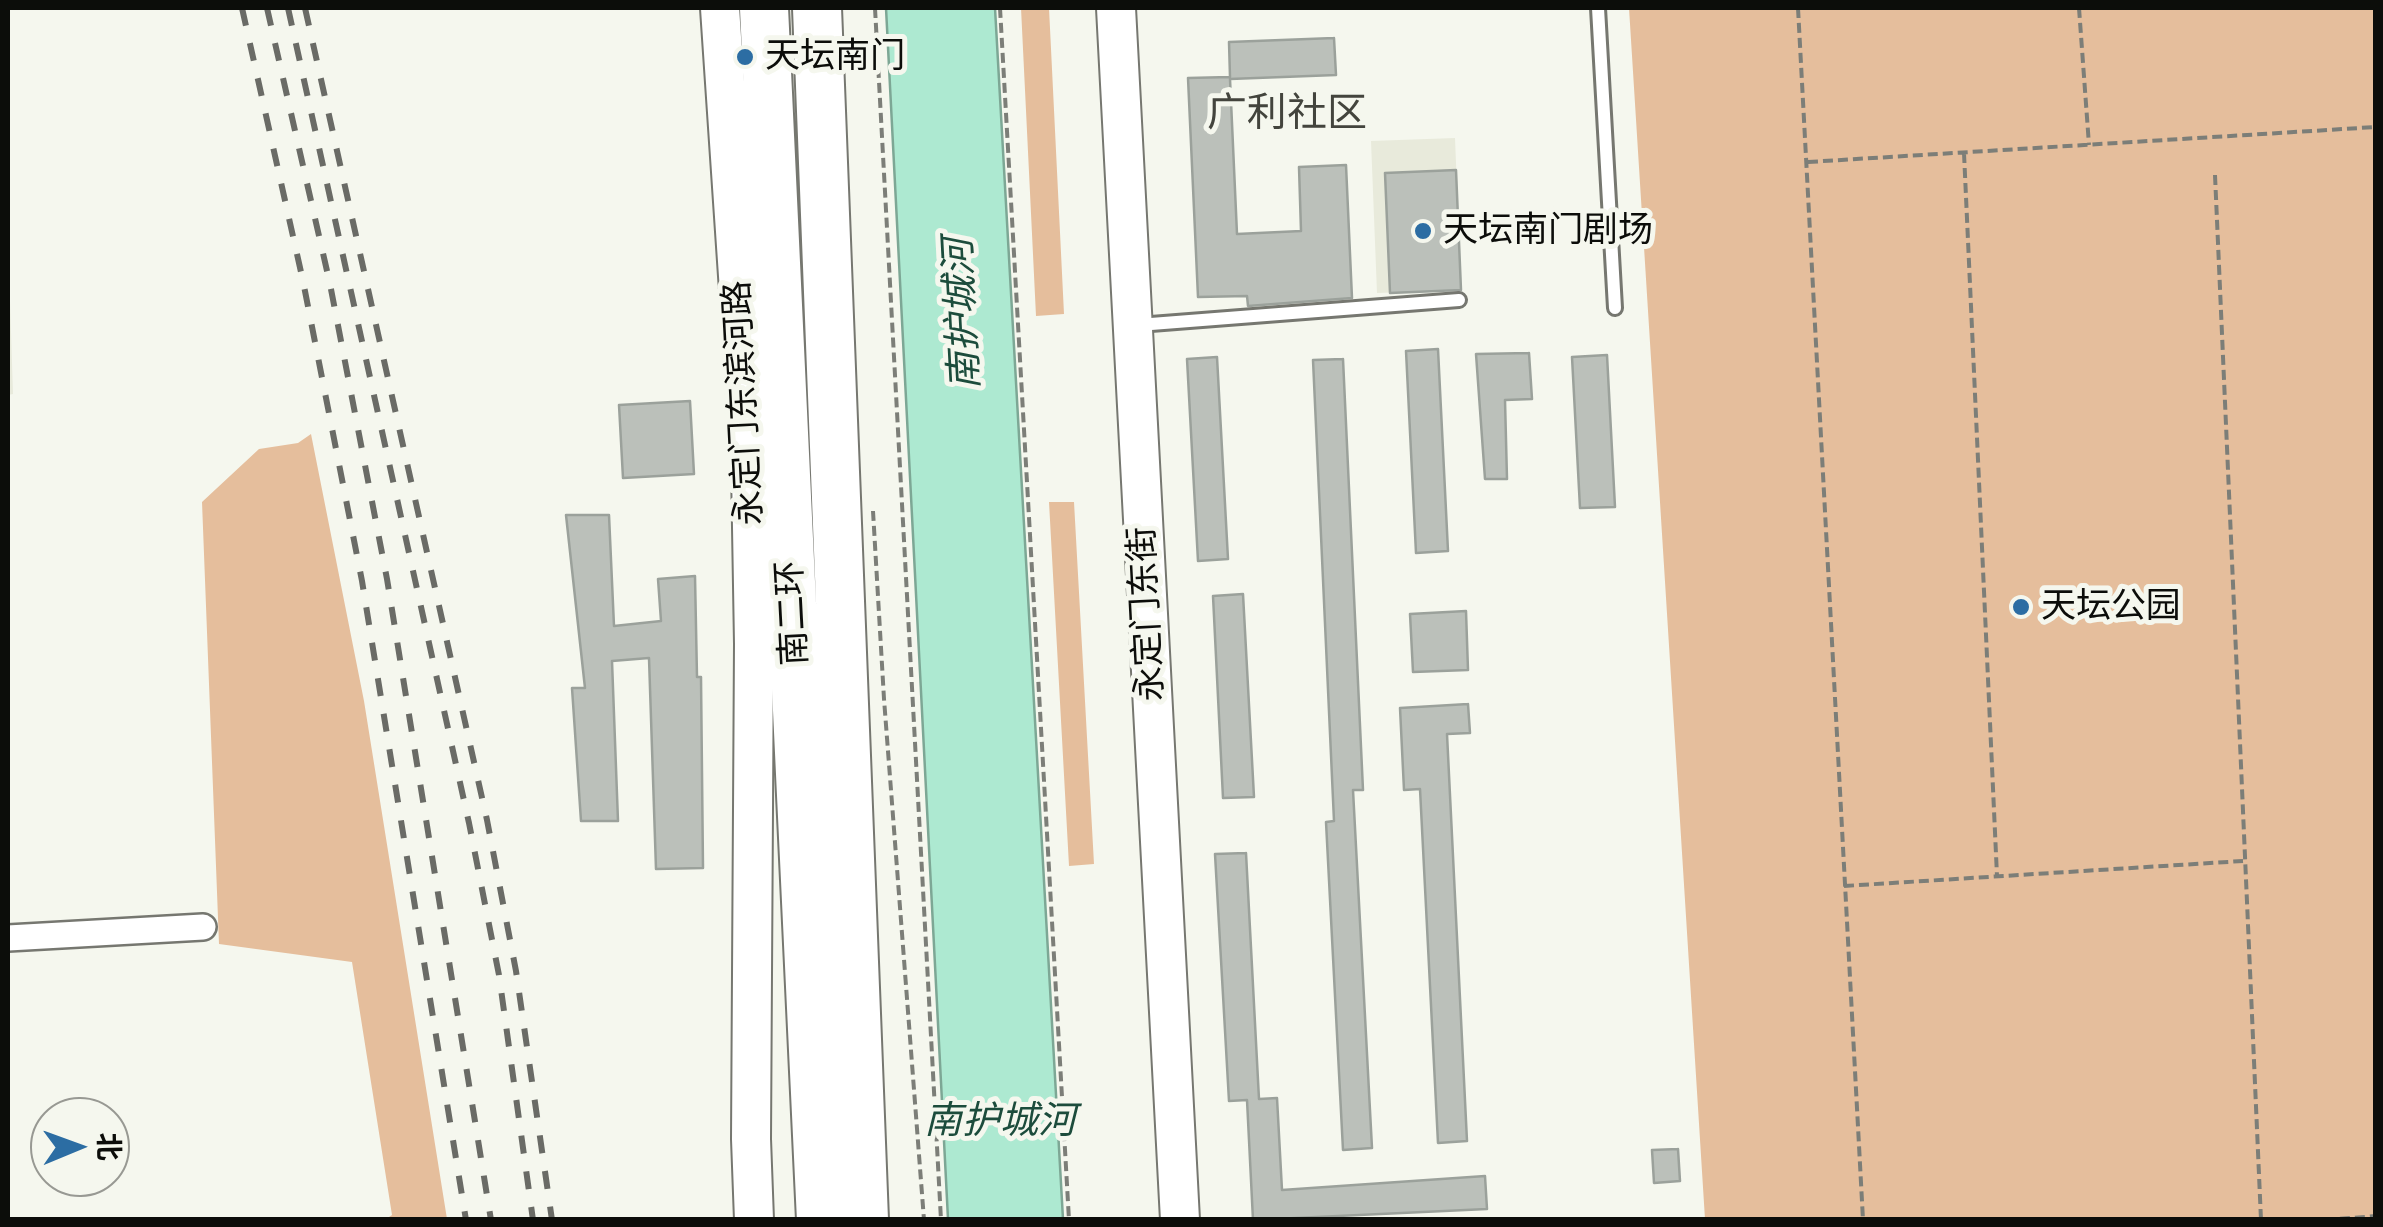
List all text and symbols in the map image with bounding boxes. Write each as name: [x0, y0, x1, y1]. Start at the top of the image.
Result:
place label: 天坛南门: [765, 36, 905, 78]
marker: 天坛南门: [734, 46, 756, 68]
district label: 广利社区: [1207, 90, 1367, 138]
place label: 天坛南门剧场: [1443, 210, 1653, 252]
marker: 天坛南门剧场: [1412, 220, 1434, 242]
water label: 南护城河: [936, 237, 990, 391]
street label: 永定门东滨河路: [717, 280, 771, 526]
street label: 永定门东街: [1121, 526, 1173, 702]
street label: 南二环: [769, 559, 817, 667]
place label: 天坛公园: [2041, 586, 2181, 628]
marker: 天坛公园: [2010, 596, 2032, 618]
north arrow: [30, 1097, 130, 1197]
water label: 南护城河: [924, 1099, 1076, 1145]
text: 北: [92, 1132, 125, 1161]

